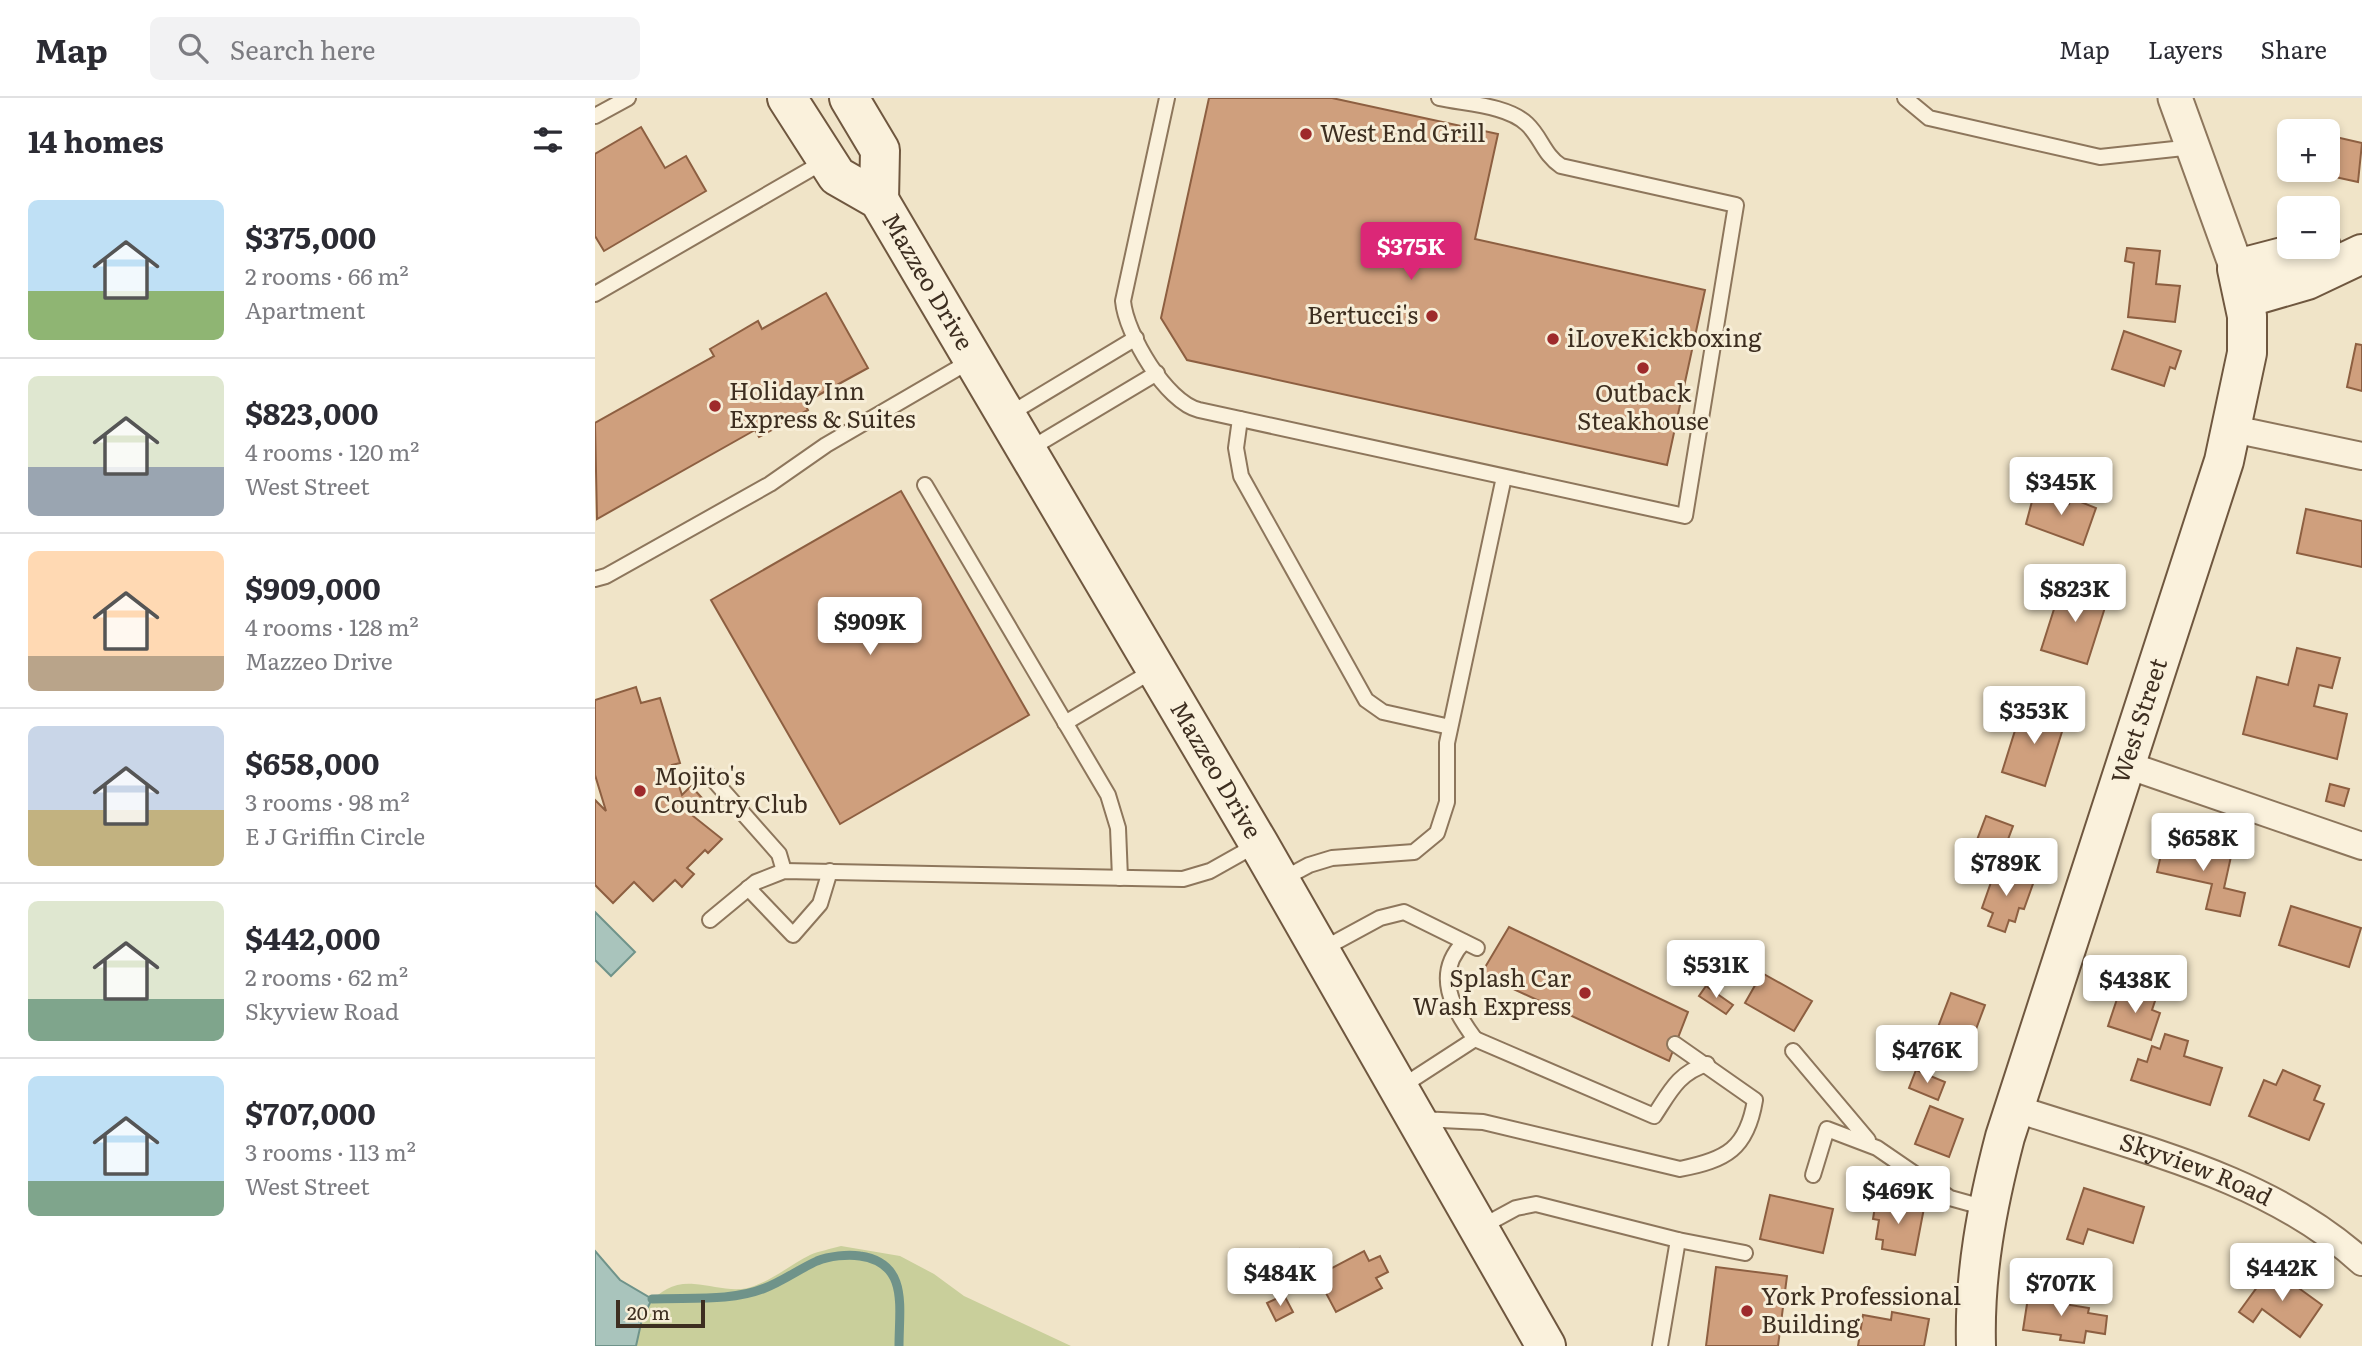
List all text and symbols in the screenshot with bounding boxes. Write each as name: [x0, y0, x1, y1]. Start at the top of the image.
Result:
search box: [150, 17, 640, 80]
text: Map: [35, 24, 108, 73]
icon: search: [174, 29, 212, 67]
text: Search here: [230, 29, 376, 68]
text: Map: [2059, 31, 2110, 66]
text: Layers: [2148, 31, 2222, 66]
text: Share: [2260, 31, 2327, 66]
place label: West End Grill: [1320, 114, 1485, 149]
text: 14 homes: [28, 118, 164, 162]
map controls: [2277, 119, 2340, 259]
button: +: [2277, 119, 2340, 182]
icon: filters: [529, 121, 567, 159]
marker: West End Grill: [1298, 126, 1314, 142]
button: −: [2277, 196, 2340, 259]
street label: Mazzeo Drive: [875, 205, 984, 356]
text: $375,000: [245, 214, 376, 258]
pin: $375K: [1362, 222, 1460, 282]
icon: home: [84, 228, 168, 312]
text: $375K: [1377, 228, 1445, 262]
text: 2 rooms · 66 m²: [245, 258, 409, 292]
text: Apartment: [245, 292, 365, 326]
place label: Bertucci's: [1307, 296, 1418, 331]
marker: Bertucci's: [1424, 308, 1440, 324]
place label: iLoveKickboxing: [1567, 319, 1762, 354]
marker: iLoveKickboxing: [1545, 331, 1561, 347]
marker: Outback Steakhouse: [1635, 360, 1651, 376]
place label: Holiday Inn Express & Suites: [729, 372, 916, 435]
place label: Outback Steakhouse: [1577, 374, 1709, 437]
text: $823,000: [245, 390, 378, 434]
marker: Holiday Inn Express & Suites: [707, 398, 723, 414]
icon: home: [84, 404, 168, 488]
text: 4 rooms · 120 m²: [245, 434, 419, 468]
pin: $345K: [2012, 458, 2110, 517]
text: $345K: [2026, 463, 2096, 497]
text: West Street: [245, 468, 370, 502]
pin: $823K: [2026, 564, 2124, 624]
text: $909,000: [245, 565, 381, 609]
text: $823K: [2040, 570, 2110, 604]
icon: home: [84, 579, 168, 663]
pin: $909K: [821, 598, 919, 657]
text: $909K: [834, 603, 906, 637]
text: 4 rooms · 128 m²: [245, 609, 419, 643]
text: Mazzeo Drive: [245, 643, 393, 677]
street label: West Street: [2101, 653, 2174, 787]
pin: $353K: [1985, 686, 2083, 746]
text: $353K: [1999, 692, 2069, 726]
street label: Mazzeo Drive: [1163, 694, 1272, 844]
text: $658,000: [245, 740, 379, 784]
icon: home: [84, 754, 168, 838]
place label: Mojito's Country Club: [654, 757, 808, 820]
marker: Mojito's Country Club: [632, 783, 648, 799]
text: 3 rooms · 98 m²: [245, 784, 410, 818]
pin: $658K: [2154, 814, 2252, 873]
text: E J Griffin Circle: [245, 818, 425, 852]
text: $658K: [2167, 819, 2239, 853]
pin: $789K: [1957, 838, 2055, 898]
text: $789K: [1971, 844, 2041, 878]
text: $442,000: [245, 915, 380, 959]
icon: home: [84, 929, 168, 1013]
pin: $531K: [1667, 940, 1765, 1000]
text: $531K: [1683, 946, 1749, 980]
pin: $438K: [2086, 956, 2184, 1015]
text: 2 rooms · 62 m²: [245, 959, 408, 993]
place label: Splash Car Wash Express: [1413, 959, 1572, 1022]
text: $438K: [2099, 961, 2171, 995]
marker: Splash Car Wash Express: [1577, 985, 1593, 1001]
text: Skyview Road: [245, 993, 399, 1027]
pin: $476K: [1878, 1026, 1976, 1085]
text: $476K: [1892, 1031, 1962, 1065]
text: $707,000: [245, 1090, 376, 1134]
icon: home: [84, 1104, 168, 1188]
street label: Skyview Road: [2116, 1122, 2279, 1213]
text: 3 rooms · 113 m²: [245, 1134, 416, 1168]
pin: $469K: [1849, 1166, 1947, 1226]
text: West Street: [245, 1168, 370, 1202]
text: $469K: [1862, 1172, 1934, 1206]
pin: $442K: [2233, 1244, 2331, 1303]
pin: $484K: [1231, 1248, 1329, 1308]
text: $442K: [2246, 1249, 2318, 1283]
text: $484K: [1243, 1254, 1317, 1288]
pin: $707K: [2012, 1258, 2110, 1318]
text: $707K: [2026, 1264, 2096, 1298]
place label: York Professional Building: [1761, 1277, 1961, 1340]
scale bar: [616, 1297, 705, 1329]
text: 20 m: [627, 1298, 670, 1326]
marker: York Professional Building: [1739, 1303, 1755, 1319]

